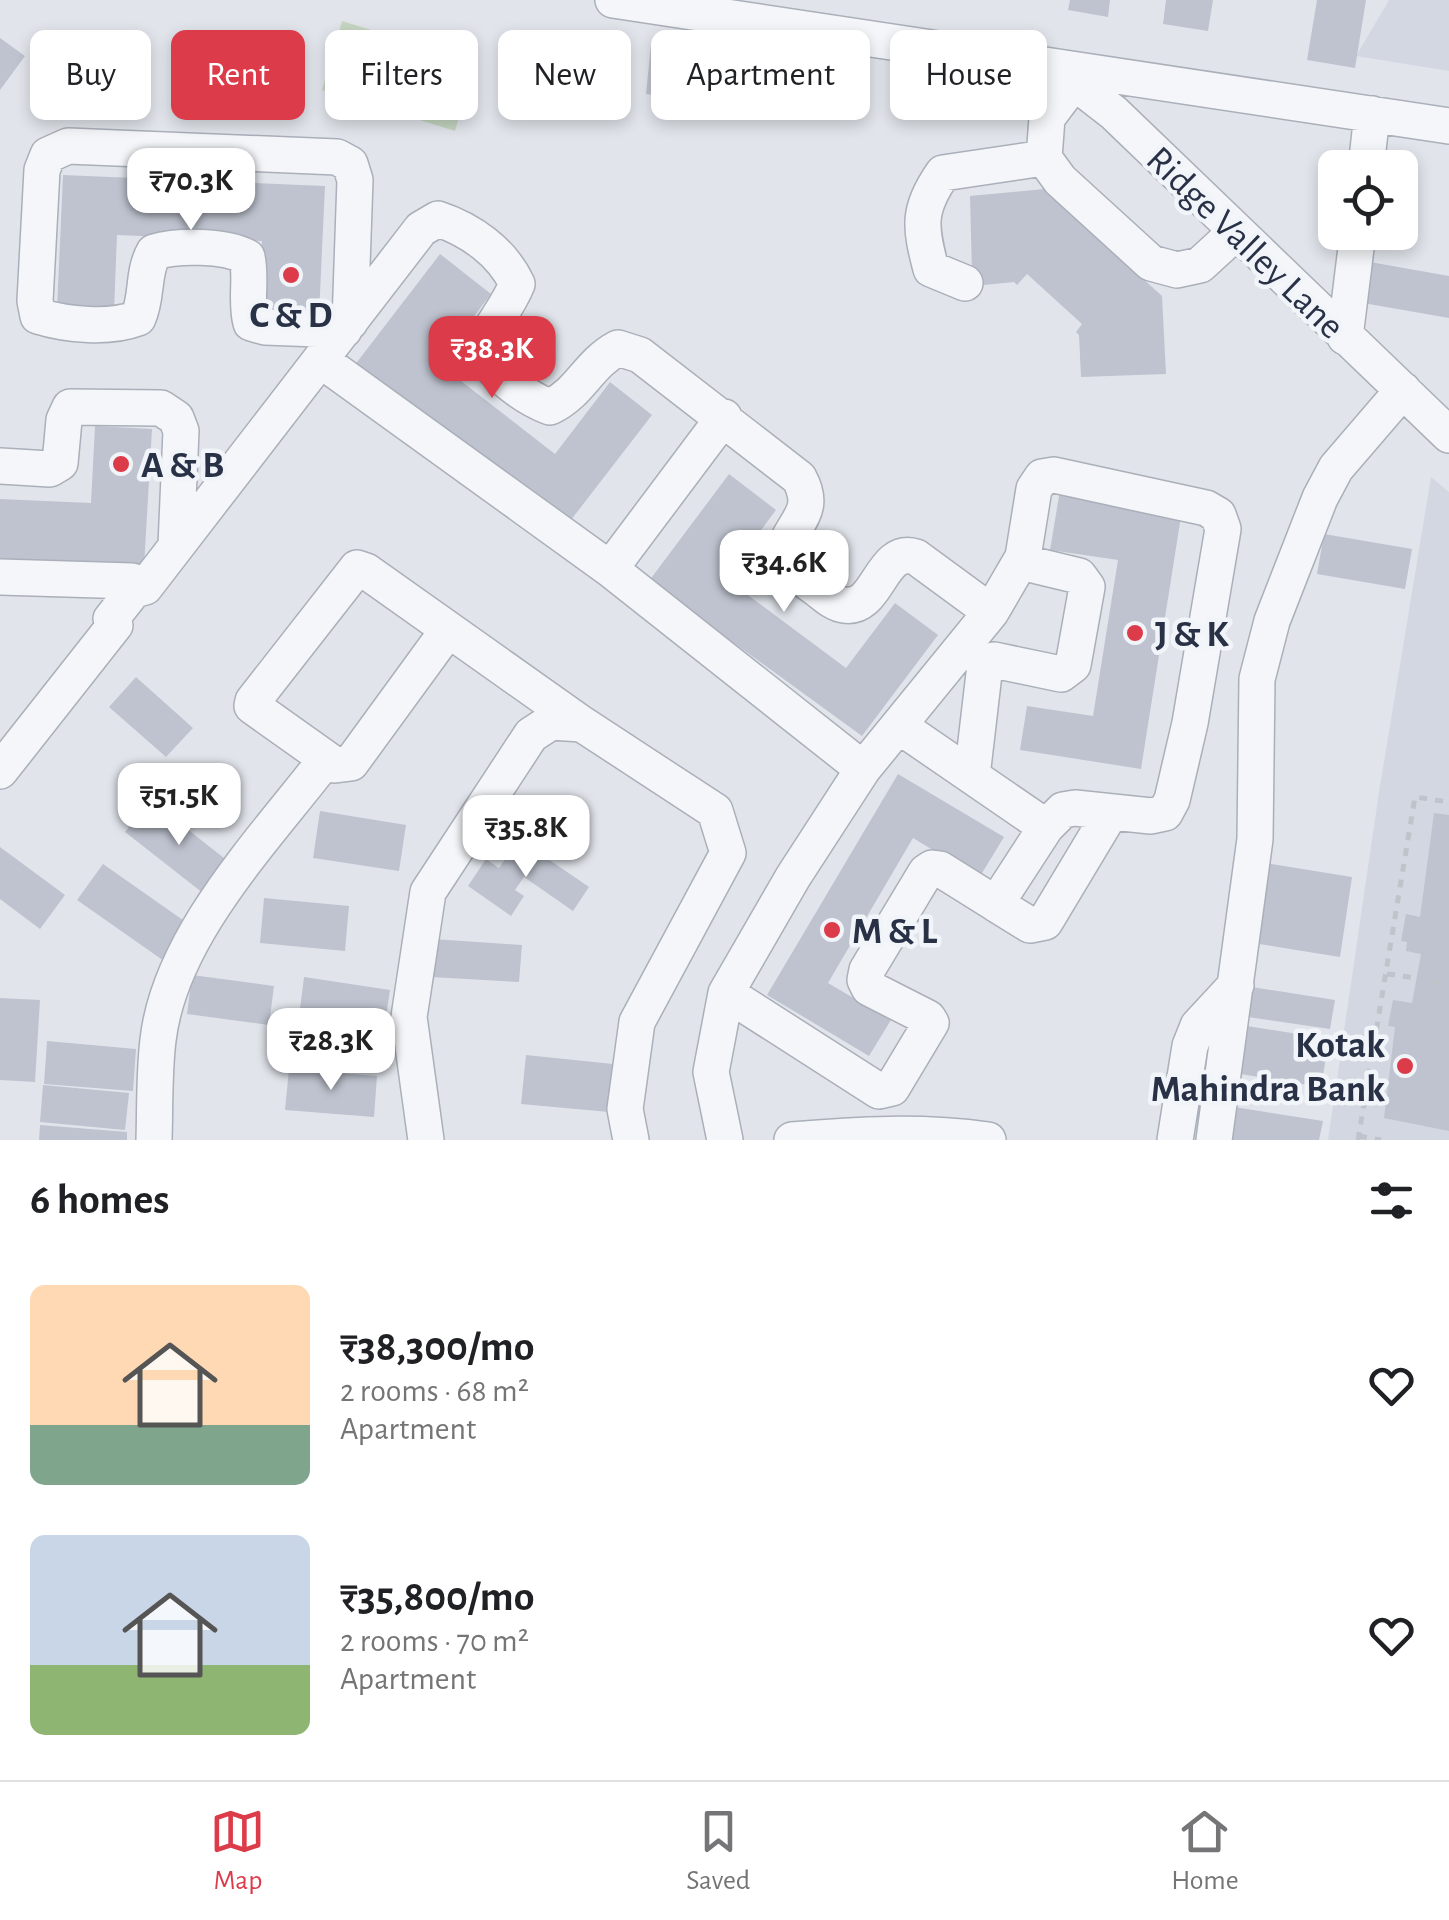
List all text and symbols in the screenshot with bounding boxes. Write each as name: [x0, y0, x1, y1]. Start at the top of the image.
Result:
chip: Buy: [30, 30, 151, 120]
chip: Rent: [171, 30, 305, 120]
chip: Filters: [325, 30, 478, 120]
chip: New: [498, 30, 631, 120]
chip: Apartment: [651, 30, 870, 120]
chip: House: [890, 30, 1047, 120]
street label: Ridge Valley Lane: [1139, 140, 1351, 347]
pin: ₹70.3K: [110, 148, 272, 233]
map controls: [1318, 150, 1418, 250]
button: locate: [1318, 150, 1418, 250]
text: ₹70.3K: [149, 164, 233, 196]
marker: C & D: [280, 264, 302, 286]
place label: C & D: [249, 297, 333, 335]
pin: ₹38.3K: [411, 316, 573, 401]
text: ₹38.3K: [451, 332, 533, 364]
place label: A & B: [141, 447, 224, 485]
marker: A & B: [110, 453, 132, 475]
pin: ₹34.6K: [703, 530, 865, 615]
text: ₹34.6K: [742, 546, 826, 578]
place label: J & K: [1155, 616, 1229, 654]
marker: J & K: [1124, 622, 1146, 644]
pin: ₹51.5K: [98, 763, 260, 848]
text: ₹51.5K: [140, 779, 218, 811]
pin: ₹35.8K: [445, 795, 607, 880]
text: ₹35.8K: [485, 811, 567, 843]
place label: M & L: [852, 913, 938, 951]
marker: M & L: [821, 919, 843, 941]
pin: ₹28.3K: [250, 1008, 412, 1093]
text: ₹28.3K: [289, 1024, 373, 1056]
place label: Kotak Mahindra Bank: [1151, 1027, 1385, 1109]
marker: Kotak Mahindra Bank: [1394, 1055, 1416, 1077]
icon: filters: [1364, 1173, 1419, 1228]
text: 6 homes: [30, 1179, 169, 1221]
icon: home: [110, 1325, 230, 1445]
text: ₹38,300/mo: [340, 1326, 534, 1368]
icon: heart: [1364, 1358, 1419, 1413]
text: 2 rooms · 68 m²: [340, 1375, 529, 1407]
text: Apartment: [340, 1413, 476, 1445]
icon: home: [110, 1575, 230, 1695]
text: ₹35,800/mo: [340, 1576, 535, 1618]
icon: heart: [1364, 1608, 1419, 1663]
text: 2 rooms · 70 m²: [340, 1625, 529, 1657]
text: Apartment: [340, 1663, 476, 1695]
tab: Map: [210, 1804, 265, 1898]
tab: Saved: [686, 1804, 750, 1898]
tab: Home: [1171, 1804, 1239, 1898]

